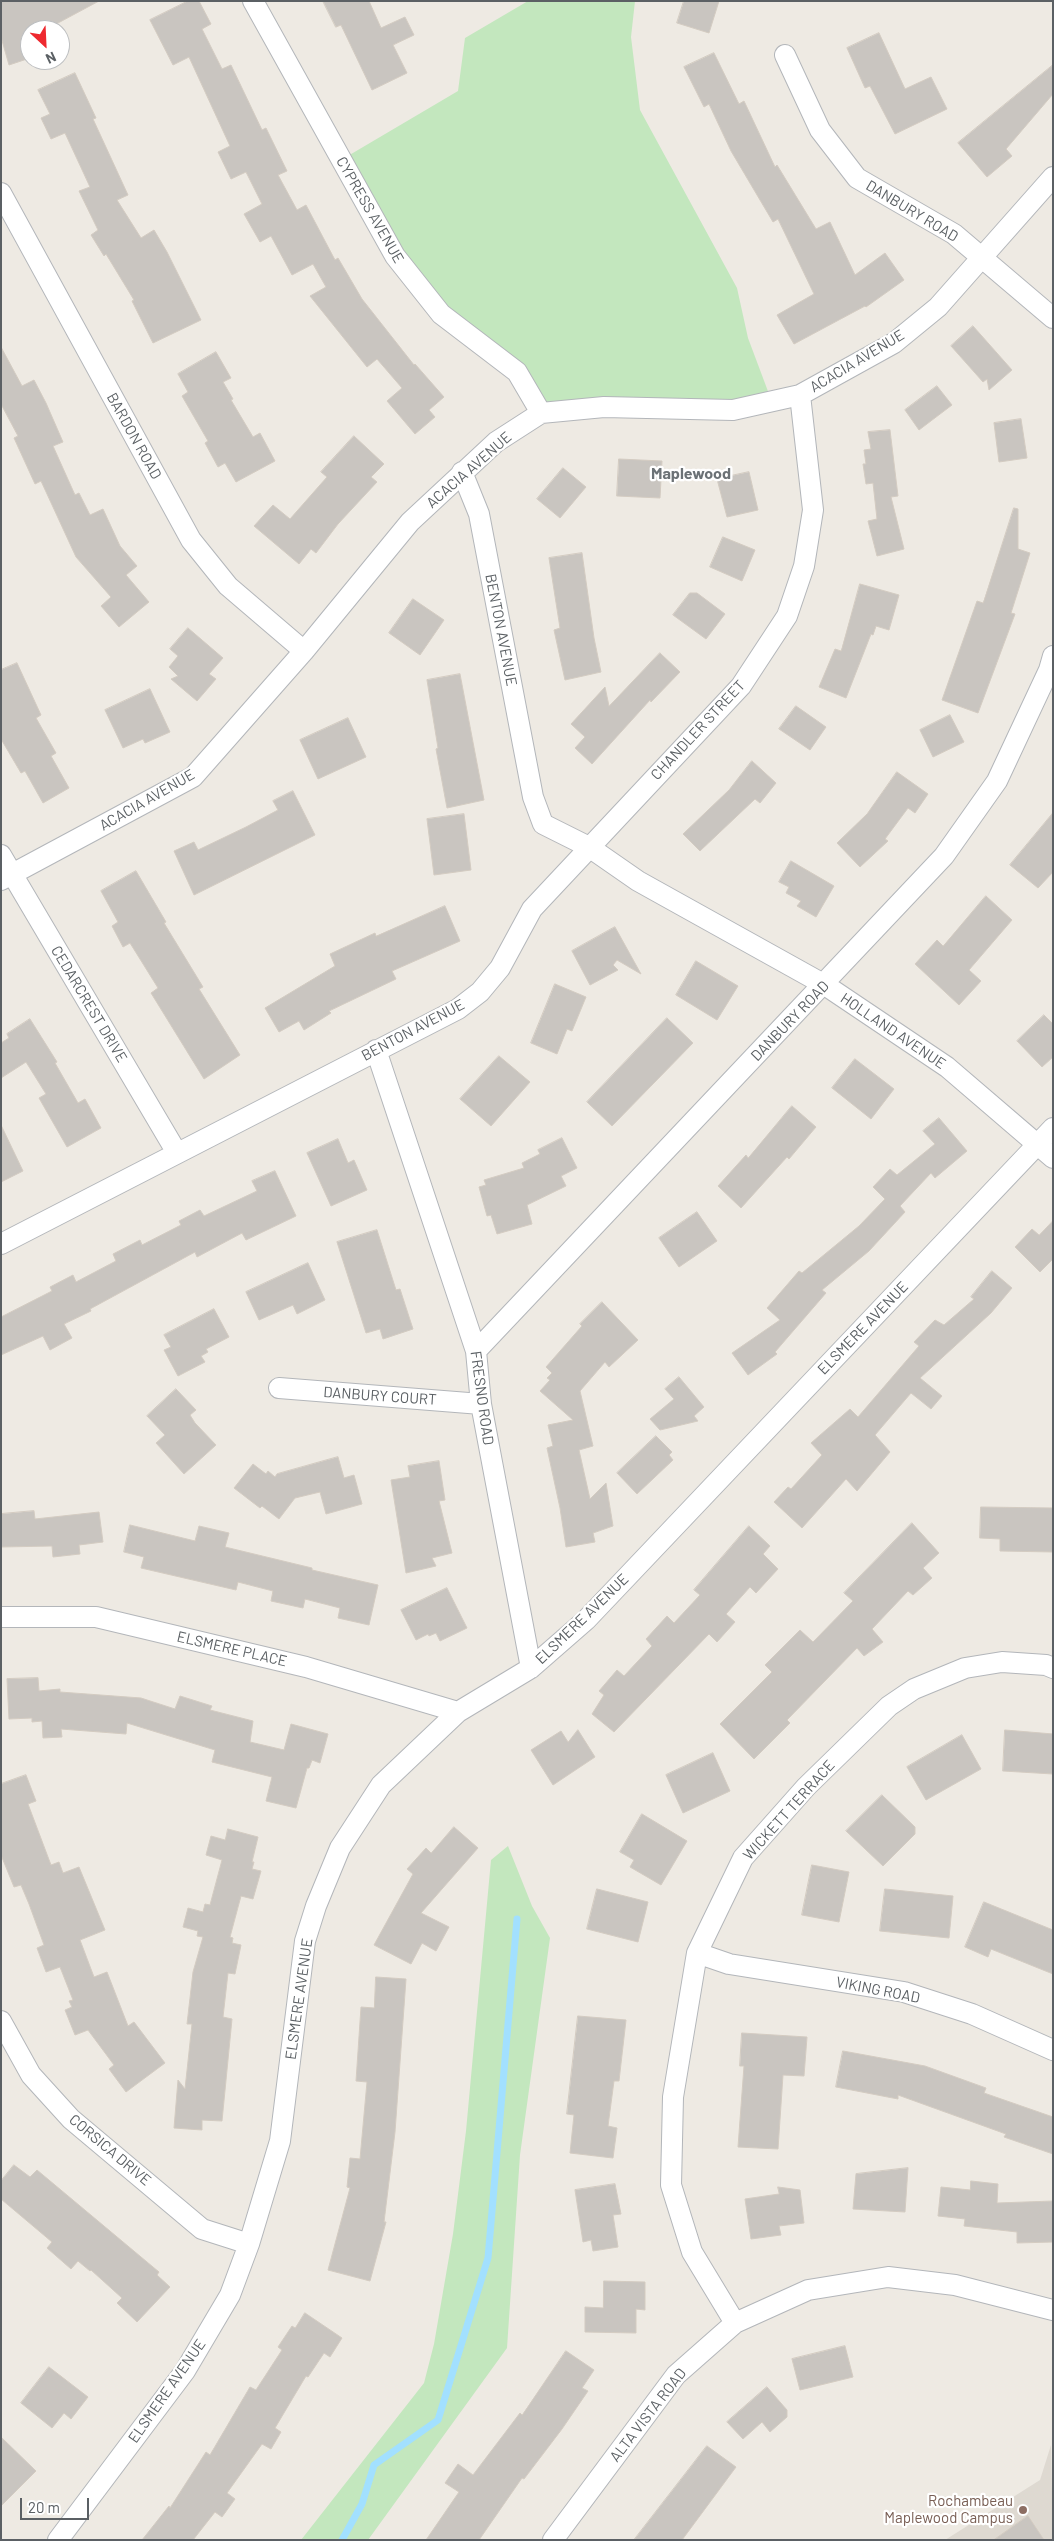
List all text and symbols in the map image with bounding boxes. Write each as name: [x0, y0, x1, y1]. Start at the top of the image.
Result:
north arrow: [20, 20, 70, 70]
text: N: [43, 48, 59, 68]
street label: CYPRESS AVENUE: [332, 154, 408, 266]
street label: DANBURY ROAD: [863, 176, 961, 246]
street label: ACACIA AVENUE: [806, 326, 908, 396]
street label: BARDON ROAD: [103, 390, 165, 482]
street label: ACACIA AVENUE: [423, 428, 515, 512]
district label: Maplewood: [651, 464, 731, 484]
street label: BENTON AVENUE: [481, 572, 521, 688]
street label: CHANDLER STREET: [647, 676, 749, 784]
street label: ACACIA AVENUE: [96, 765, 198, 835]
street label: CEDARCREST DRIVE: [47, 942, 131, 1066]
street label: DANBURY ROAD: [747, 977, 833, 1065]
street label: HOLLAND AVENUE: [837, 989, 949, 1073]
street label: BENTON AVENUE: [358, 995, 468, 1065]
street label: ELSMERE AVENUE: [814, 1278, 912, 1378]
street label: FRESNO ROAD: [466, 1350, 498, 1446]
street label: DANBURY COURT: [323, 1383, 437, 1409]
street label: ELSMERE AVENUE: [532, 1570, 632, 1668]
street label: ELSMERE PLACE: [175, 1628, 289, 1670]
street label: WICKETT TERRACE: [739, 1756, 839, 1864]
street label: ELSMERE AVENUE: [282, 1937, 316, 2061]
street label: VIKING ROAD: [835, 1973, 921, 2007]
street label: CORSICA DRIVE: [65, 2110, 155, 2190]
street label: ELSMERE AVENUE: [125, 2336, 209, 2446]
street label: ALTA VISTA ROAD: [606, 2365, 690, 2465]
scale bar: [22, 2488, 91, 2520]
place label: Rochambeau Maplewood Campus: [884, 2492, 1013, 2527]
text: 20 m: [28, 2498, 60, 2516]
marker: Rochambeau Maplewood Campus: [1017, 2504, 1029, 2516]

